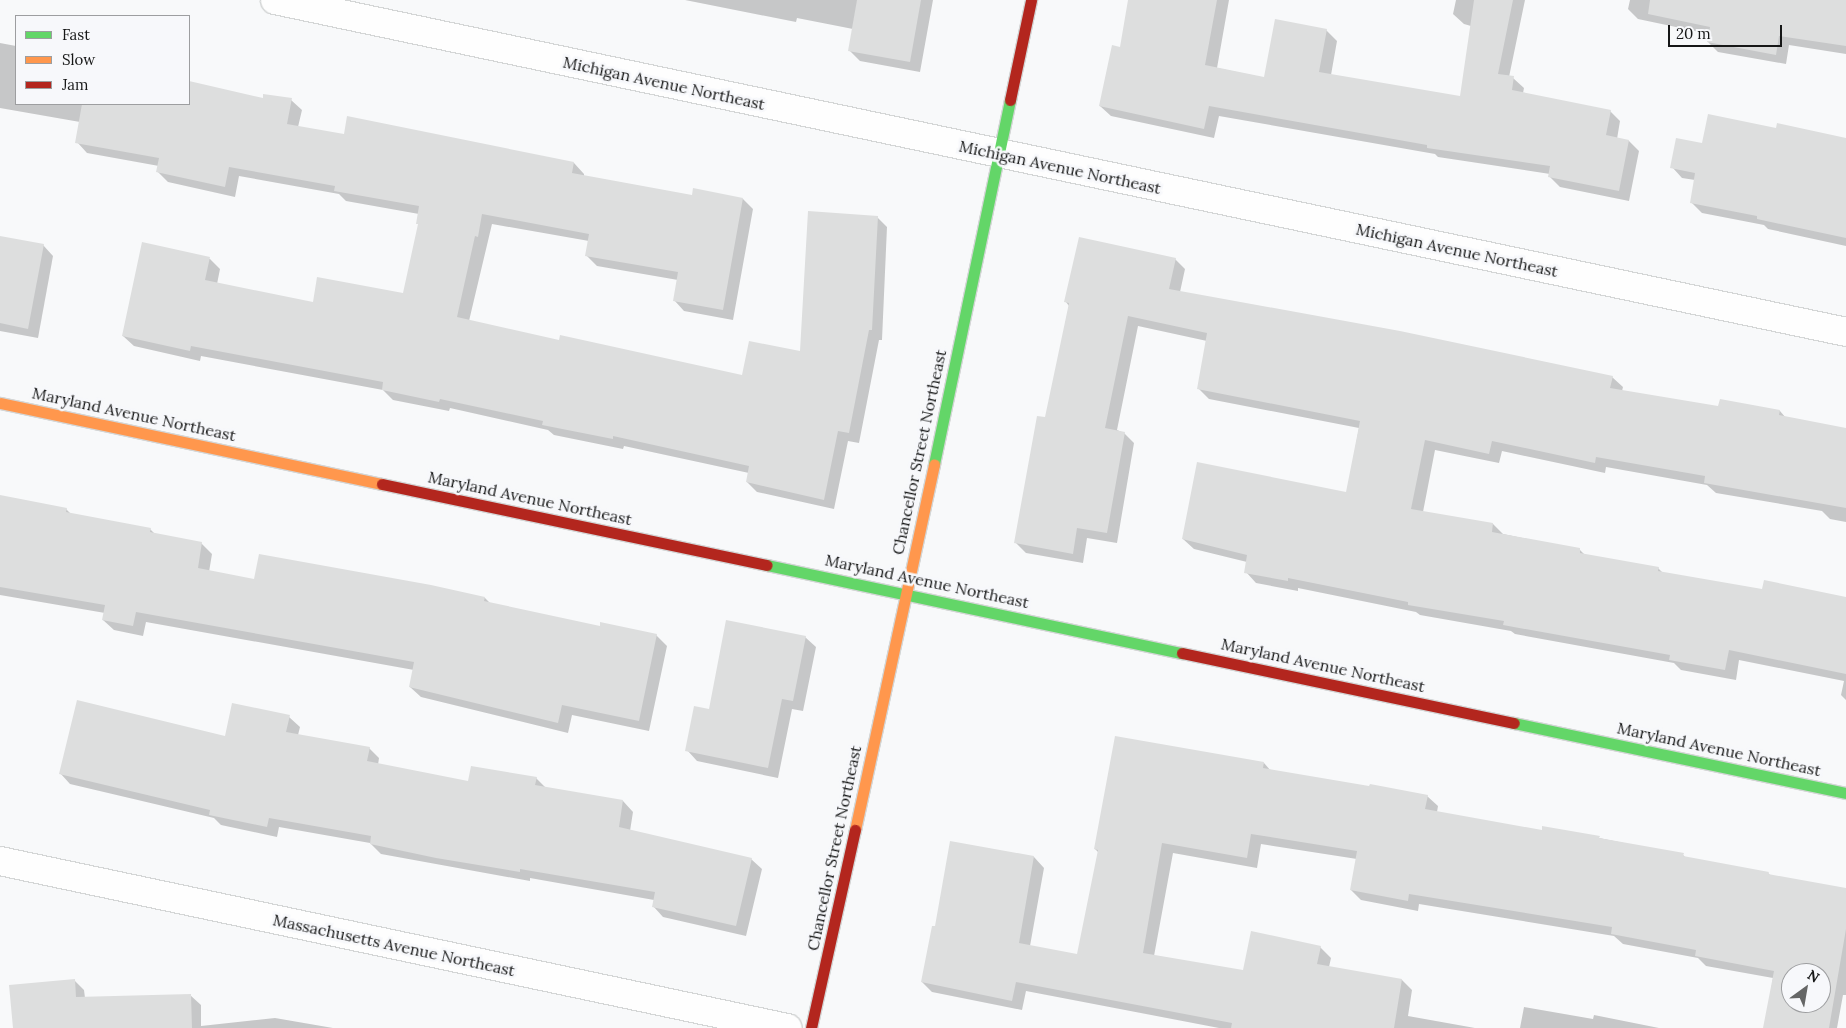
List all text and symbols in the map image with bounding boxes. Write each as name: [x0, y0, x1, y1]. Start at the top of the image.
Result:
legend: [15, 15, 190, 105]
scale bar: [1671, 15, 1785, 47]
text: 20 m: [1676, 24, 1711, 43]
text: Fast: [62, 25, 90, 44]
text: Slow: [62, 50, 95, 69]
street label: Michigan Avenue Northeast: [561, 52, 767, 114]
text: Jam: [62, 75, 89, 94]
street label: Michigan Avenue Northeast: [957, 136, 1163, 198]
street label: Michigan Avenue Northeast: [1354, 219, 1560, 281]
street label: Chancellor Street Northeast: [888, 348, 950, 556]
street label: Maryland Avenue Northeast: [30, 383, 238, 445]
street label: Maryland Avenue Northeast: [426, 467, 634, 529]
street label: Maryland Avenue Northeast: [823, 550, 1031, 612]
street label: Maryland Avenue Northeast: [1219, 634, 1427, 696]
street label: Maryland Avenue Northeast: [1615, 718, 1823, 780]
street label: Chancellor Street Northeast: [803, 744, 865, 952]
street label: Massachusetts Avenue Northeast: [271, 910, 517, 980]
north arrow: [1781, 963, 1831, 1013]
text: N: [1804, 966, 1823, 987]

